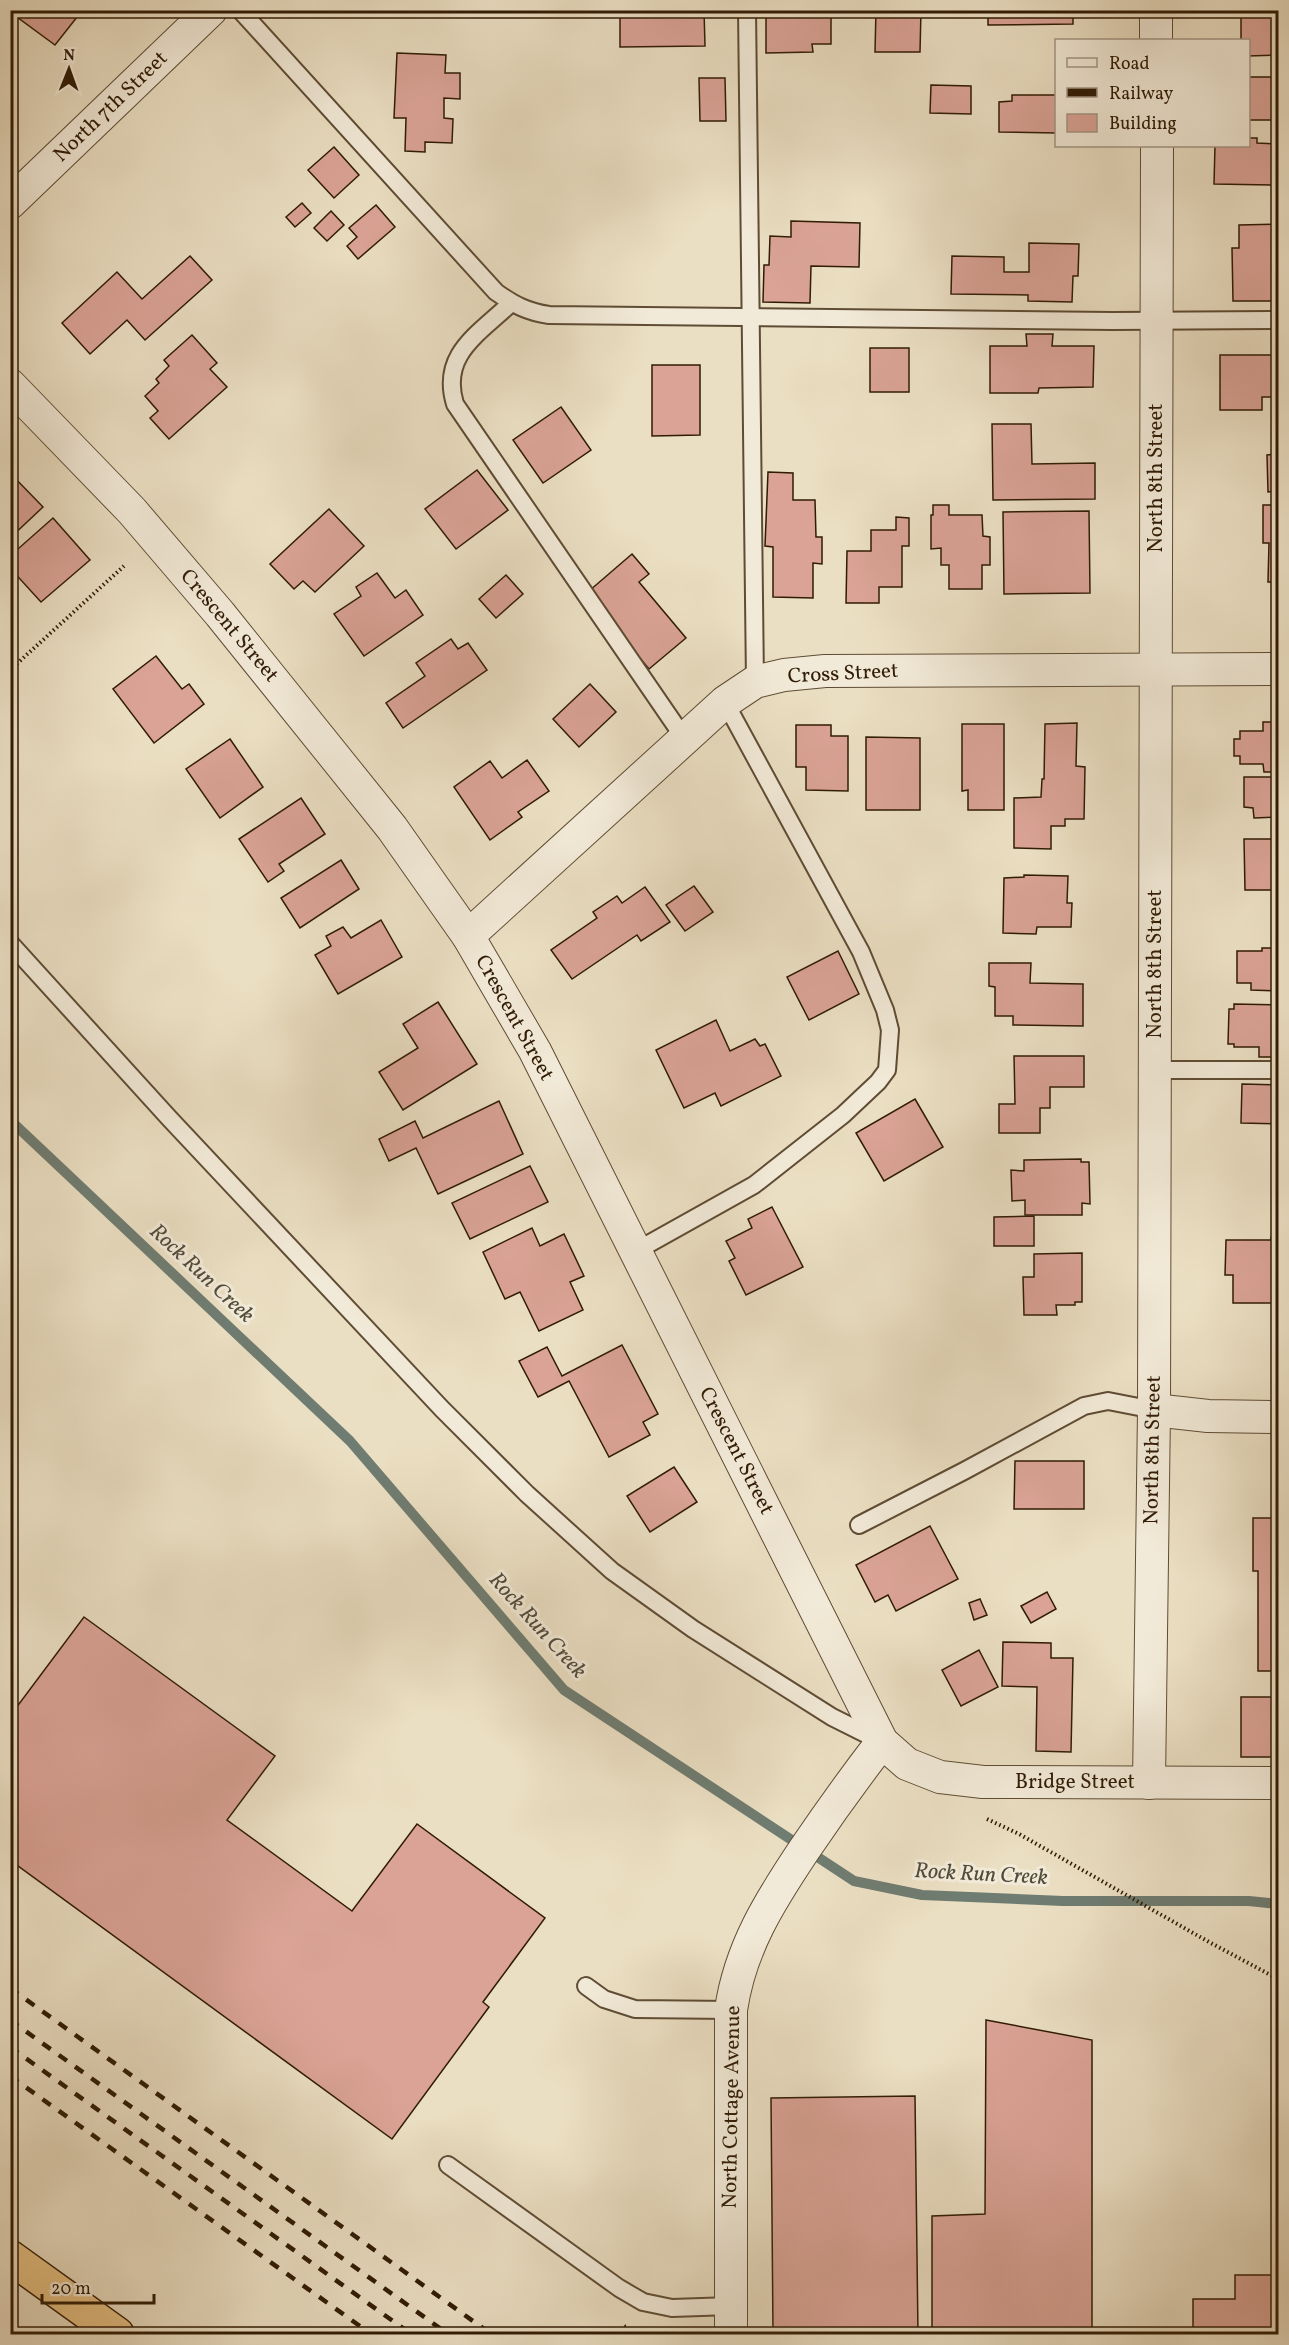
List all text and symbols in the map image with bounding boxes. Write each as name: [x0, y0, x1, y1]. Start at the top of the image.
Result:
north arrow: [39, 39, 99, 99]
legend: [1055, 39, 1250, 147]
street label: North 7th Street: [49, 46, 173, 168]
text: Road: [1109, 52, 1150, 77]
text: Railway: [1109, 82, 1173, 107]
text: Building: [1109, 112, 1177, 137]
street label: North 8th Street: [1142, 403, 1171, 553]
street label: Crescent Street: [173, 563, 285, 689]
street label: Cross Street: [787, 657, 899, 691]
street label: North 8th Street: [1141, 889, 1170, 1039]
street label: Crescent Street: [467, 950, 561, 1086]
water label: Rock Run Creek: [142, 1217, 260, 1331]
street label: North 8th Street: [1137, 1375, 1169, 1525]
street label: Crescent Street: [691, 1382, 781, 1520]
water label: Rock Run Creek: [481, 1566, 593, 1686]
street label: Bridge Street: [1015, 1768, 1135, 1797]
water label: Rock Run Creek: [913, 1856, 1049, 1894]
street label: North Cottage Avenue: [716, 2005, 748, 2209]
scale bar: [42, 2267, 154, 2305]
text: 20 m: [51, 2277, 91, 2302]

